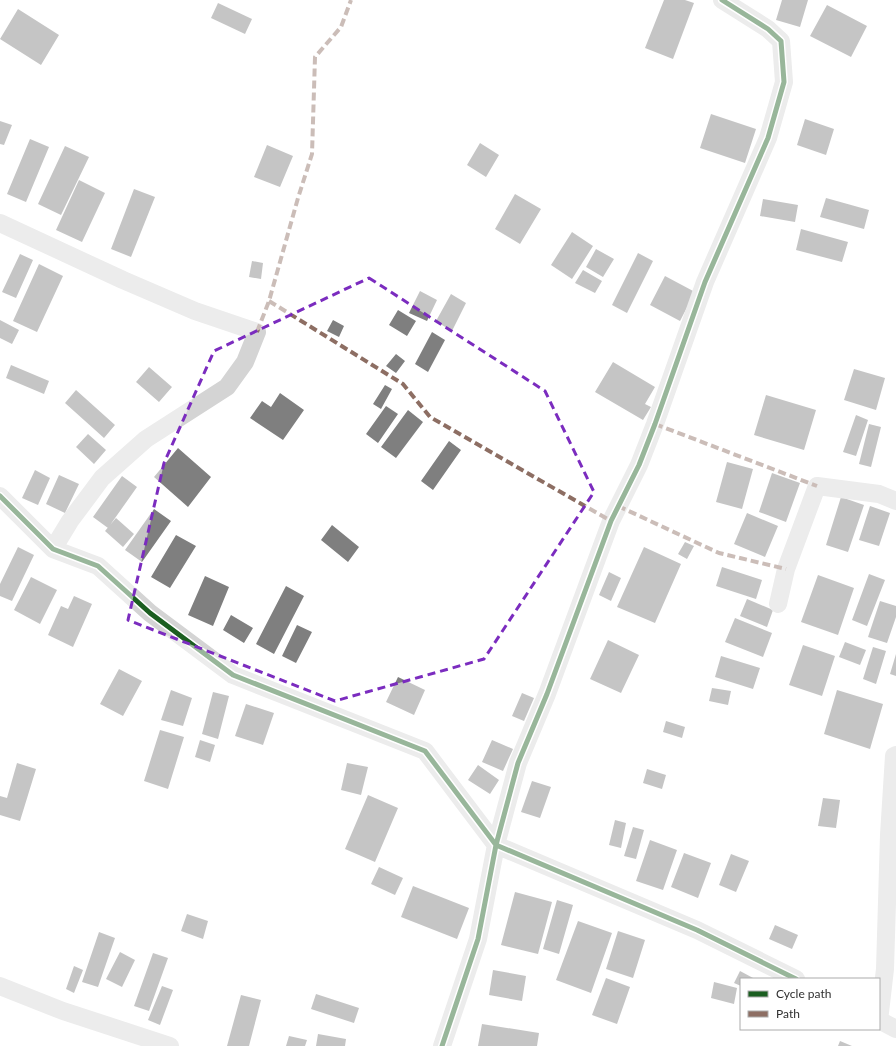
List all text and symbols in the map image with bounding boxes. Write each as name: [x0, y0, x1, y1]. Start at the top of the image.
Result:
legend: [740, 978, 880, 1030]
text: Cycle path: [776, 986, 831, 1001]
text: Path: [776, 1006, 800, 1021]

